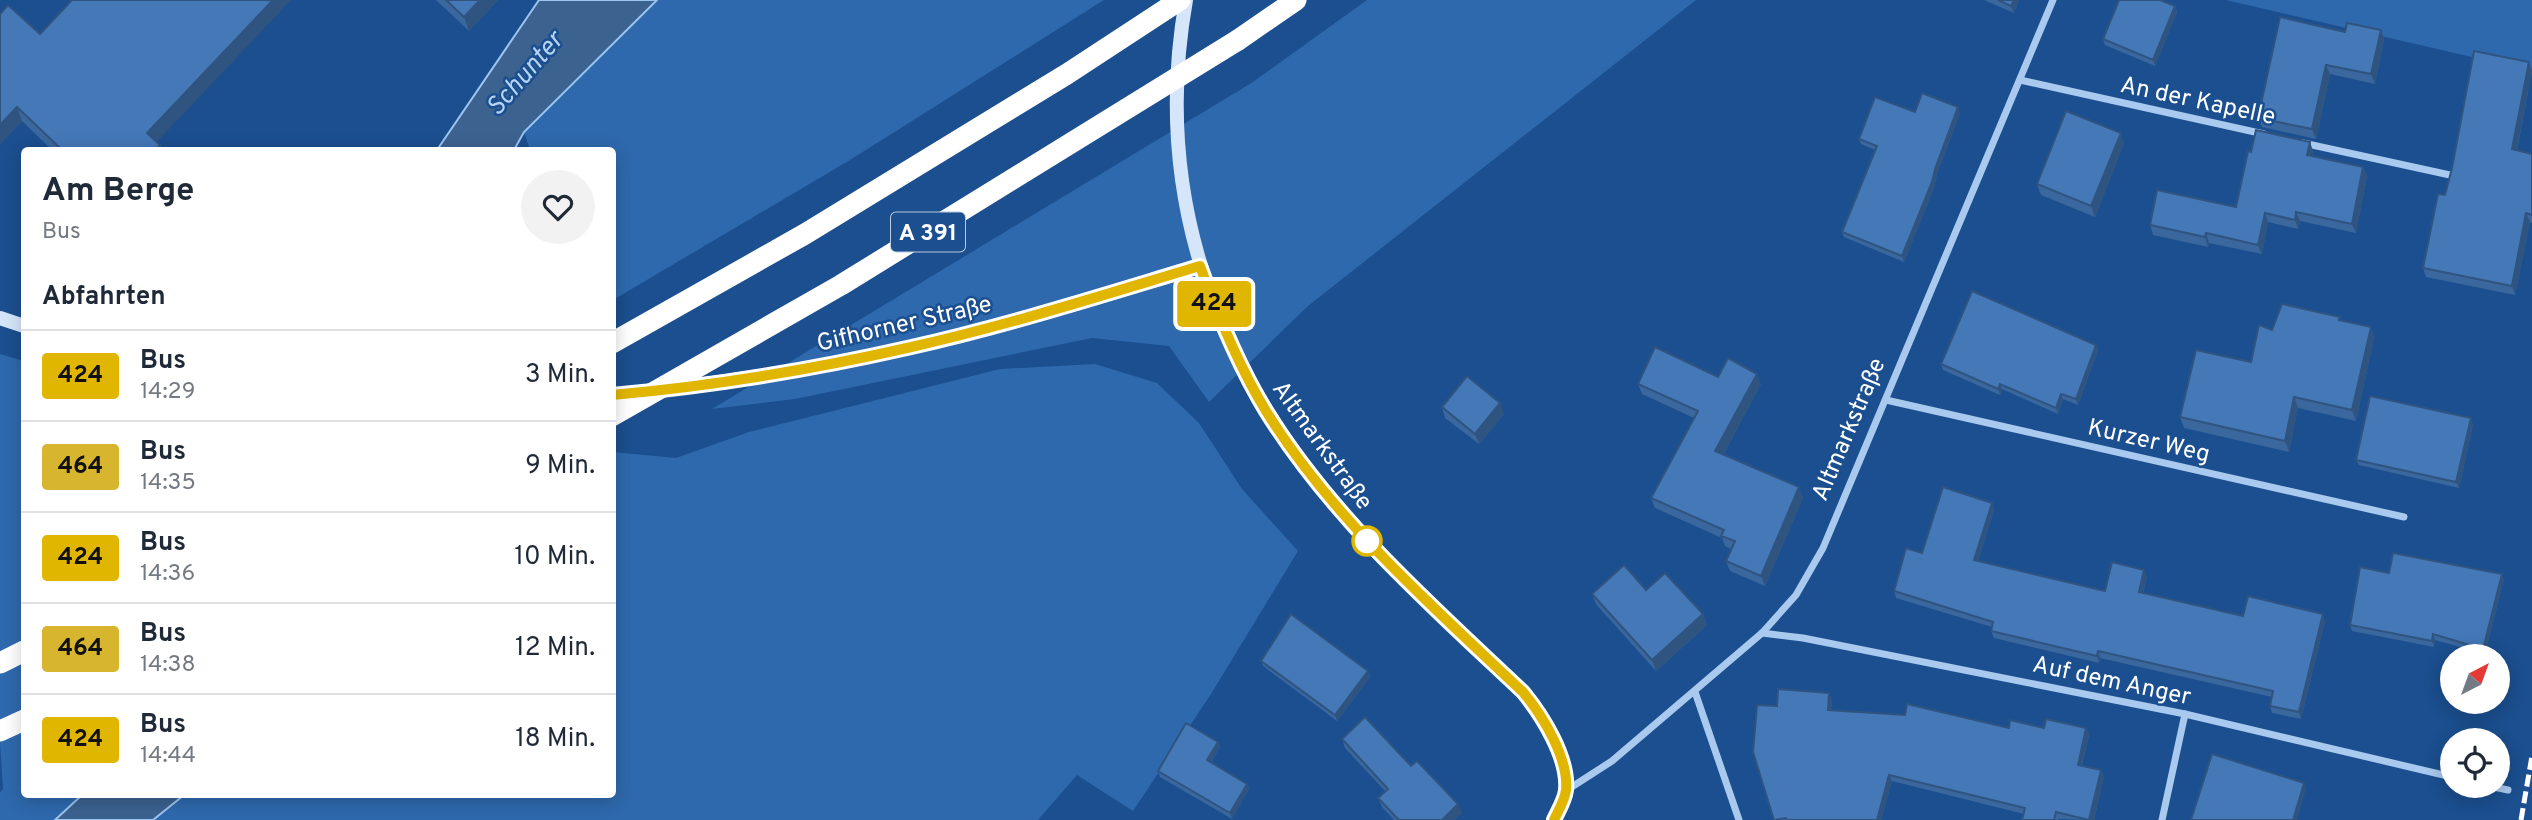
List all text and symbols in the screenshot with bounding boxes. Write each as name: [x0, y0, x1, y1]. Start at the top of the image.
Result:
water label: Schunter: [480, 24, 573, 124]
street label: An der Kapelle: [2117, 71, 2278, 133]
button: heart: [521, 170, 595, 244]
text: Am Berge: [42, 171, 194, 213]
road number: A 391: [891, 213, 965, 252]
text: Bus: [42, 218, 81, 247]
text: Abfahrten: [42, 281, 166, 314]
line badge: 424: [1174, 281, 1254, 327]
text: 424: [1191, 289, 1237, 319]
street label: Gifhorner Straße: [814, 290, 995, 360]
text: Bus: [140, 345, 186, 378]
street label: Altmarkstraße: [1806, 354, 1893, 506]
text: 3 Min.: [525, 359, 595, 392]
text: 424: [58, 361, 103, 391]
street label: Altmarkstraße: [1264, 376, 1378, 517]
text: 14:29: [140, 378, 195, 407]
street label: Kurzer Weg: [2084, 413, 2213, 471]
text: Bus: [140, 436, 186, 469]
text: 9 Min.: [525, 450, 595, 483]
text: 464: [58, 452, 103, 482]
text: 14:35: [140, 469, 196, 498]
unlabelled marker: [1352, 526, 1382, 556]
text: Bus: [140, 527, 186, 560]
text: 10 Min.: [514, 541, 595, 574]
text: 424: [58, 543, 103, 573]
text: 14:36: [140, 560, 195, 589]
text: Bus: [140, 618, 186, 651]
text: 12 Min.: [515, 632, 595, 665]
text: 464: [58, 634, 103, 664]
north arrow: [2440, 644, 2510, 714]
map controls: [2440, 644, 2510, 798]
text: 14:38: [140, 651, 195, 680]
street label: Auf dem Anger: [2030, 651, 2193, 713]
text: Bus: [140, 709, 186, 742]
text: 18 Min.: [515, 723, 595, 756]
text: 424: [58, 725, 103, 755]
button: locate: [2440, 728, 2510, 798]
text: 14:44: [140, 742, 196, 771]

